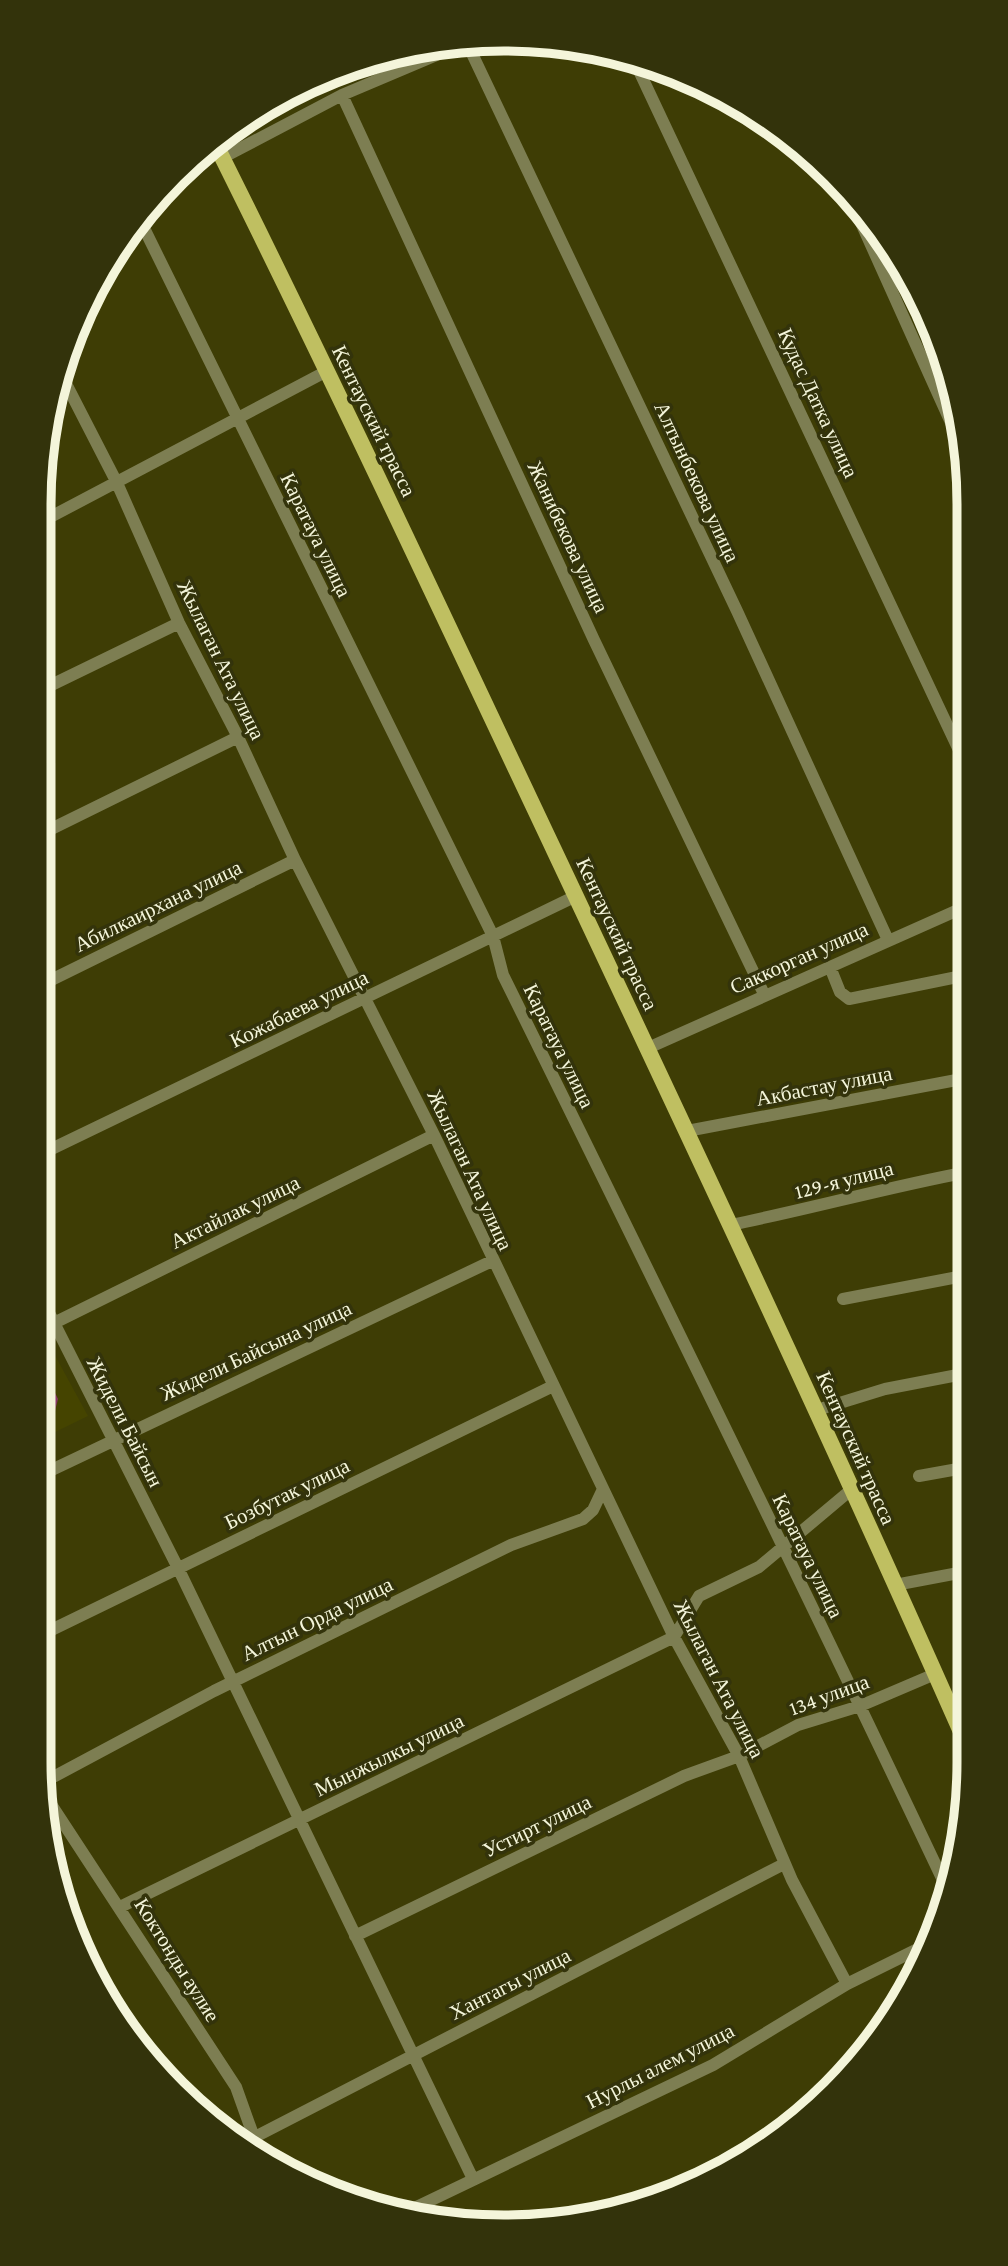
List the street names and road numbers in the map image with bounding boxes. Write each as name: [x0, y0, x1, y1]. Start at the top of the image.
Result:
street label: Кудас Датка улица: [773, 324, 863, 482]
street label: Кентауский трасса: [327, 341, 421, 501]
street label: Алтынбекова улица: [649, 398, 745, 567]
street label: Жанибекова улица: [522, 458, 614, 617]
street label: Каратауа улица: [276, 469, 357, 602]
street label: Жылаган Ата улица: [172, 576, 270, 744]
street label: Кентауский трасса: [571, 854, 663, 1015]
street label: Абилкаирхана улица: [70, 855, 246, 957]
street label: Саккорган улица: [726, 917, 872, 999]
street label: Кожабаева улица: [226, 965, 373, 1053]
street label: Каратауа улица: [519, 980, 600, 1113]
street label: Акбастау улица: [754, 1061, 895, 1111]
street label: Жылаган Ата улица: [422, 1086, 518, 1255]
street label: 129-я улица: [792, 1156, 896, 1204]
street label: Актайлак улица: [166, 1170, 304, 1254]
street label: Жидели Байсына улица: [157, 1296, 356, 1406]
street label: Жидели Байсын: [82, 1353, 168, 1491]
street label: Кентауский трасса: [811, 1368, 901, 1529]
street label: Бозбутак улица: [221, 1453, 354, 1535]
street label: Каратауа улица: [768, 1490, 849, 1623]
street label: Алтын Орда улица: [237, 1572, 397, 1666]
street label: Жылаган Ата улица: [669, 1596, 770, 1763]
street label: 134 улица: [786, 1669, 873, 1721]
street label: Мынжылкы улица: [310, 1708, 468, 1802]
street label: Устирт улица: [479, 1789, 596, 1862]
street label: Коктонды аулие: [129, 1894, 225, 2026]
street label: Хантагы улица: [445, 1943, 575, 2025]
street label: Нурлы алем улица: [582, 2018, 739, 2114]

